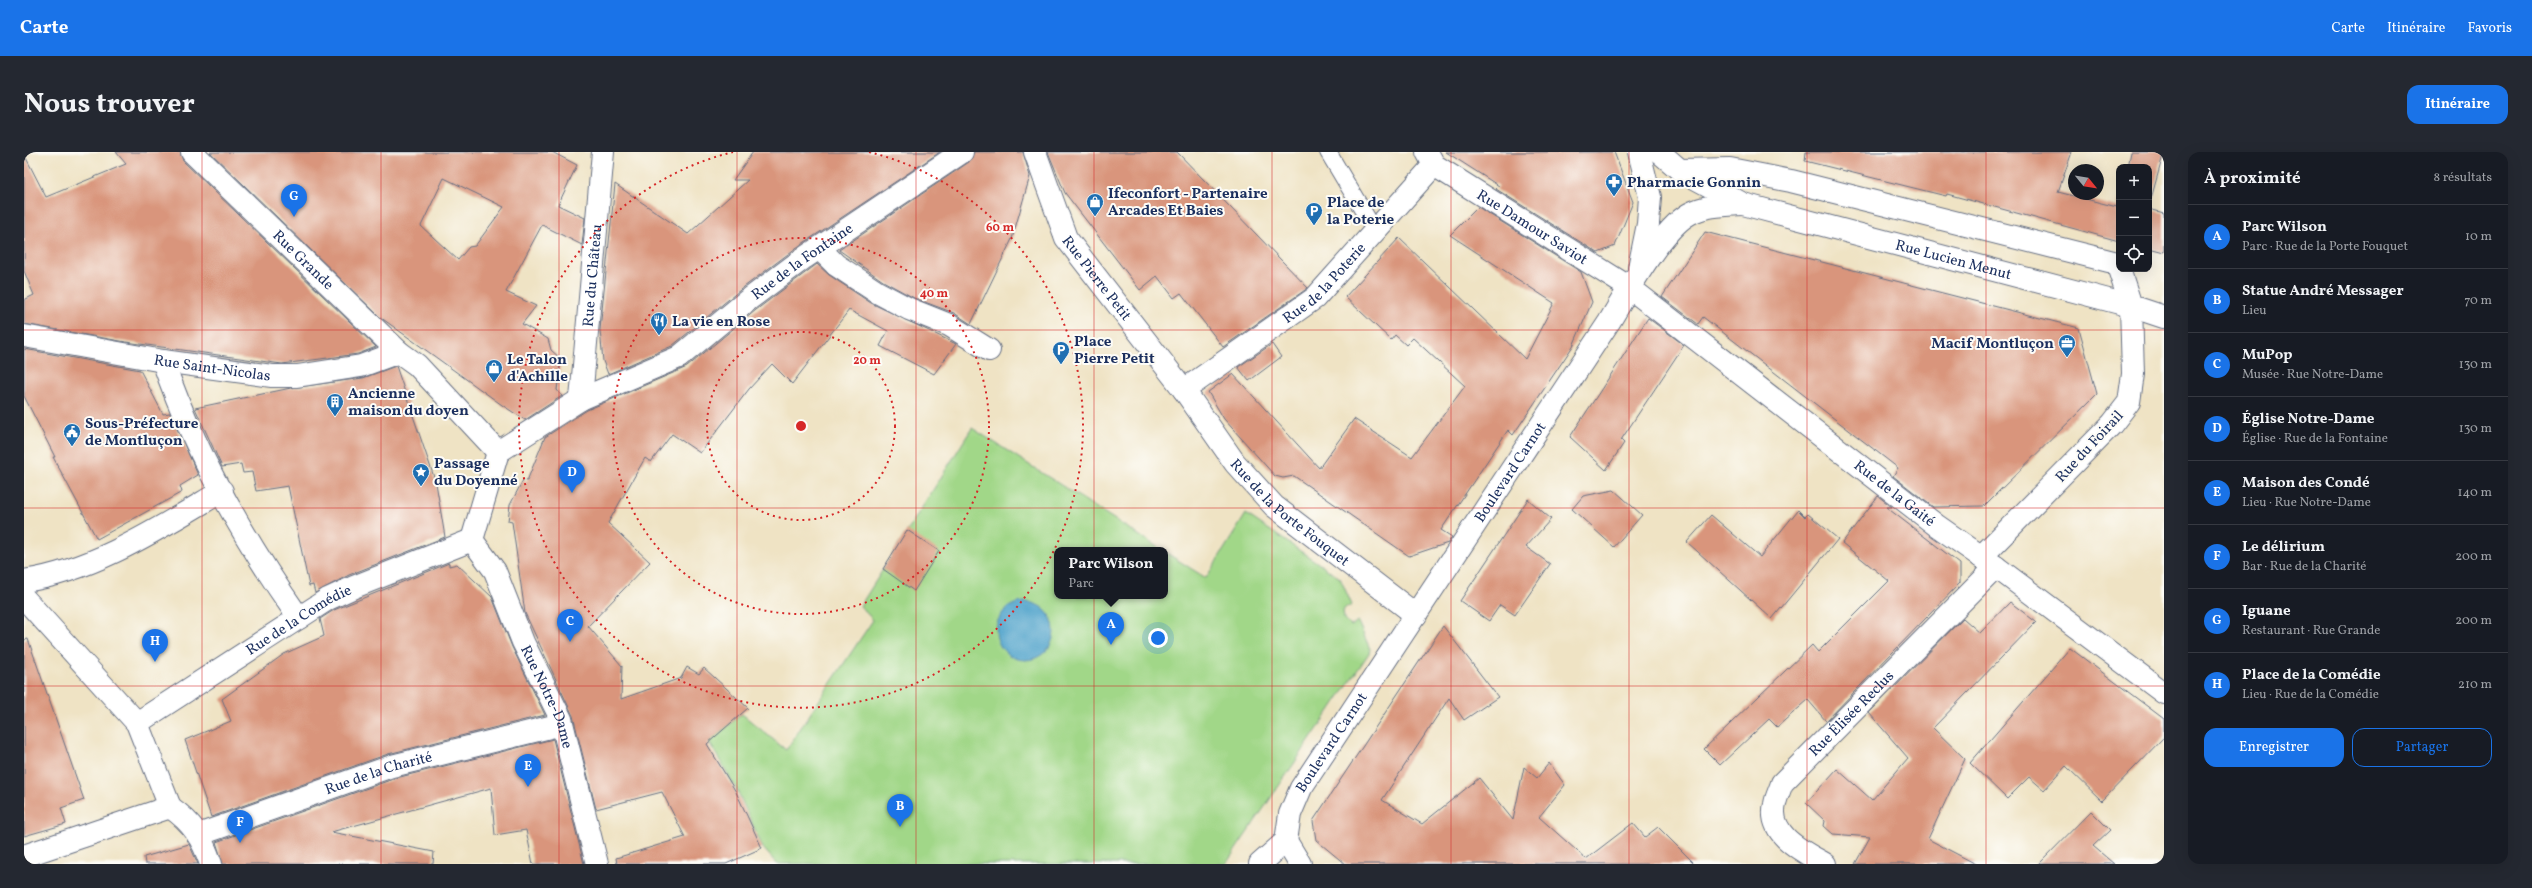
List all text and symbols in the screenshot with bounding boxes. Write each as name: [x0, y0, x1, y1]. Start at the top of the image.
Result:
text: Carte: [20, 15, 68, 41]
text: Carte: [2331, 19, 2365, 38]
text: Itinéraire: [2387, 19, 2446, 38]
text: Favoris: [2468, 19, 2512, 38]
text: Nous trouver: [24, 85, 195, 124]
button: Itinéraire: [2407, 85, 2508, 124]
north arrow: [2068, 164, 2104, 200]
map controls: [2116, 164, 2152, 272]
button: +: [2116, 164, 2152, 200]
text: À proximité: [2204, 167, 2301, 190]
text: 8 résultats: [2433, 169, 2492, 187]
pharmacy icon: Pharmacie Gonnin: [1604, 172, 1624, 197]
place label: Pharmacie Gonnin: [1627, 173, 1761, 194]
pin: G: [281, 184, 307, 217]
place label: Ifeconfort - Partenaire Arcades Et Baies: [1108, 184, 1268, 222]
street label: Rue Damour Saviot: [1472, 185, 1591, 271]
shop icon: Ifeconfort - Partenaire Arcades Et Baies: [1085, 192, 1105, 217]
place label: Place de la Poterie: [1327, 193, 1395, 231]
button: −: [2116, 200, 2152, 236]
parking icon: Place de la Poterie: [1304, 201, 1324, 226]
text: Parc Wilson: [2242, 217, 2327, 238]
street label: Rue de la Fontaine: [748, 219, 858, 306]
text: 60 m: [986, 220, 1014, 236]
street label: Rue du Château: [578, 223, 609, 328]
street label: Rue Grande: [267, 226, 338, 295]
text: A: [2212, 228, 2222, 246]
text: 10 m: [2465, 228, 2492, 246]
street label: Rue Pierre Petit: [1056, 232, 1136, 326]
street label: Rue Lucien Menut: [1893, 235, 2014, 286]
button: locate: [2116, 236, 2152, 272]
text: Parc · Rue de la Porte Fouquet: [2242, 238, 2408, 256]
street label: Rue de la Poterie: [1279, 239, 1372, 329]
text: Statue André Messager: [2242, 281, 2404, 302]
text: 40 m: [920, 286, 949, 302]
text: B: [2213, 292, 2221, 310]
text: 70 m: [2464, 292, 2492, 310]
text: Lieu: [2242, 302, 2267, 320]
restaurant icon: La vie en Rose: [649, 311, 669, 336]
place label: La vie en Rose: [672, 312, 770, 333]
place label: Place Pierre Petit: [1074, 332, 1155, 370]
office icon: Macif Montluçon: [2057, 333, 2077, 358]
place label: Macif Montluçon: [1931, 334, 2054, 355]
parking icon: Place Pierre Petit: [1051, 340, 1071, 365]
text: MuPop: [2242, 345, 2293, 366]
place label: Le Talon d'Achille: [507, 350, 568, 388]
street label: Rue Saint-Nicolas: [152, 351, 272, 388]
text: 20 m: [853, 353, 881, 369]
text: C: [2213, 356, 2221, 374]
text: 130 m: [2459, 356, 2492, 374]
shop icon: Le Talon d'Achille: [484, 358, 504, 383]
text: Musée · Rue Notre-Dame: [2242, 366, 2383, 384]
place label: Ancienne maison du doyen: [348, 384, 469, 422]
building icon: Ancienne maison du doyen: [325, 392, 345, 417]
street label: Rue du Foirail: [2051, 406, 2129, 488]
text: Église Notre-Dame: [2242, 409, 2375, 430]
place label: Sous-Préfecture de Montluçon: [85, 414, 199, 452]
centre of rings: [794, 419, 808, 433]
street label: Boulevard Carnot: [1470, 419, 1552, 527]
text: D: [2212, 420, 2222, 438]
text: 130 m: [2459, 420, 2492, 438]
public building icon: Sous-Préfecture de Montluçon: [62, 422, 82, 447]
text: Église · Rue de la Fontaine: [2242, 430, 2388, 448]
place label: Passage du Doyenné: [434, 454, 518, 492]
street label: Rue de la Porte Fouquet: [1224, 455, 1353, 572]
street label: Rue de la Gaité: [1849, 456, 1939, 532]
pin: D: [559, 460, 585, 493]
place icon: Passage du Doyenné: [411, 462, 431, 487]
text: Maison des Condé: [2242, 473, 2370, 494]
text: E: [2213, 484, 2221, 502]
text: 140 m: [2458, 484, 2492, 502]
text: Lieu · Rue Notre-Dame: [2242, 494, 2371, 512]
text: Le délirium: [2242, 537, 2325, 558]
popup: [1054, 547, 1168, 599]
text: F: [2213, 548, 2221, 566]
text: 200 m: [2455, 548, 2492, 566]
text: Parc Wilson: [1069, 554, 1153, 575]
text: Bar · Rue de la Charité: [2242, 558, 2366, 576]
text: Parc: [1069, 575, 1094, 593]
street label: Rue de la Comédie: [242, 580, 355, 661]
text: Iguane: [2242, 601, 2291, 622]
pin: C: [557, 609, 583, 642]
pin: A: [1098, 612, 1124, 645]
text: G: [2212, 612, 2222, 630]
text: 200 m: [2455, 612, 2492, 630]
text: Restaurant · Rue Grande: [2242, 622, 2380, 640]
your location: [1148, 628, 1168, 648]
pin: H: [142, 629, 168, 662]
street label: Rue Notre-Dame: [514, 642, 577, 751]
text: Place de la Comédie: [2242, 665, 2381, 686]
street label: Rue Élisée Reclus: [1805, 667, 1900, 762]
text: H: [2212, 676, 2222, 694]
text: 210 m: [2458, 676, 2492, 694]
text: Lieu · Rue de la Comédie: [2242, 686, 2379, 704]
street label: Boulevard Carnot: [1292, 689, 1373, 797]
button: Enregistrer: [2204, 728, 2344, 767]
button: Partager: [2352, 728, 2492, 767]
street label: Rue de la Charité: [322, 747, 435, 801]
pin: E: [515, 754, 541, 787]
pin: B: [887, 794, 913, 827]
pin: F: [227, 810, 253, 843]

